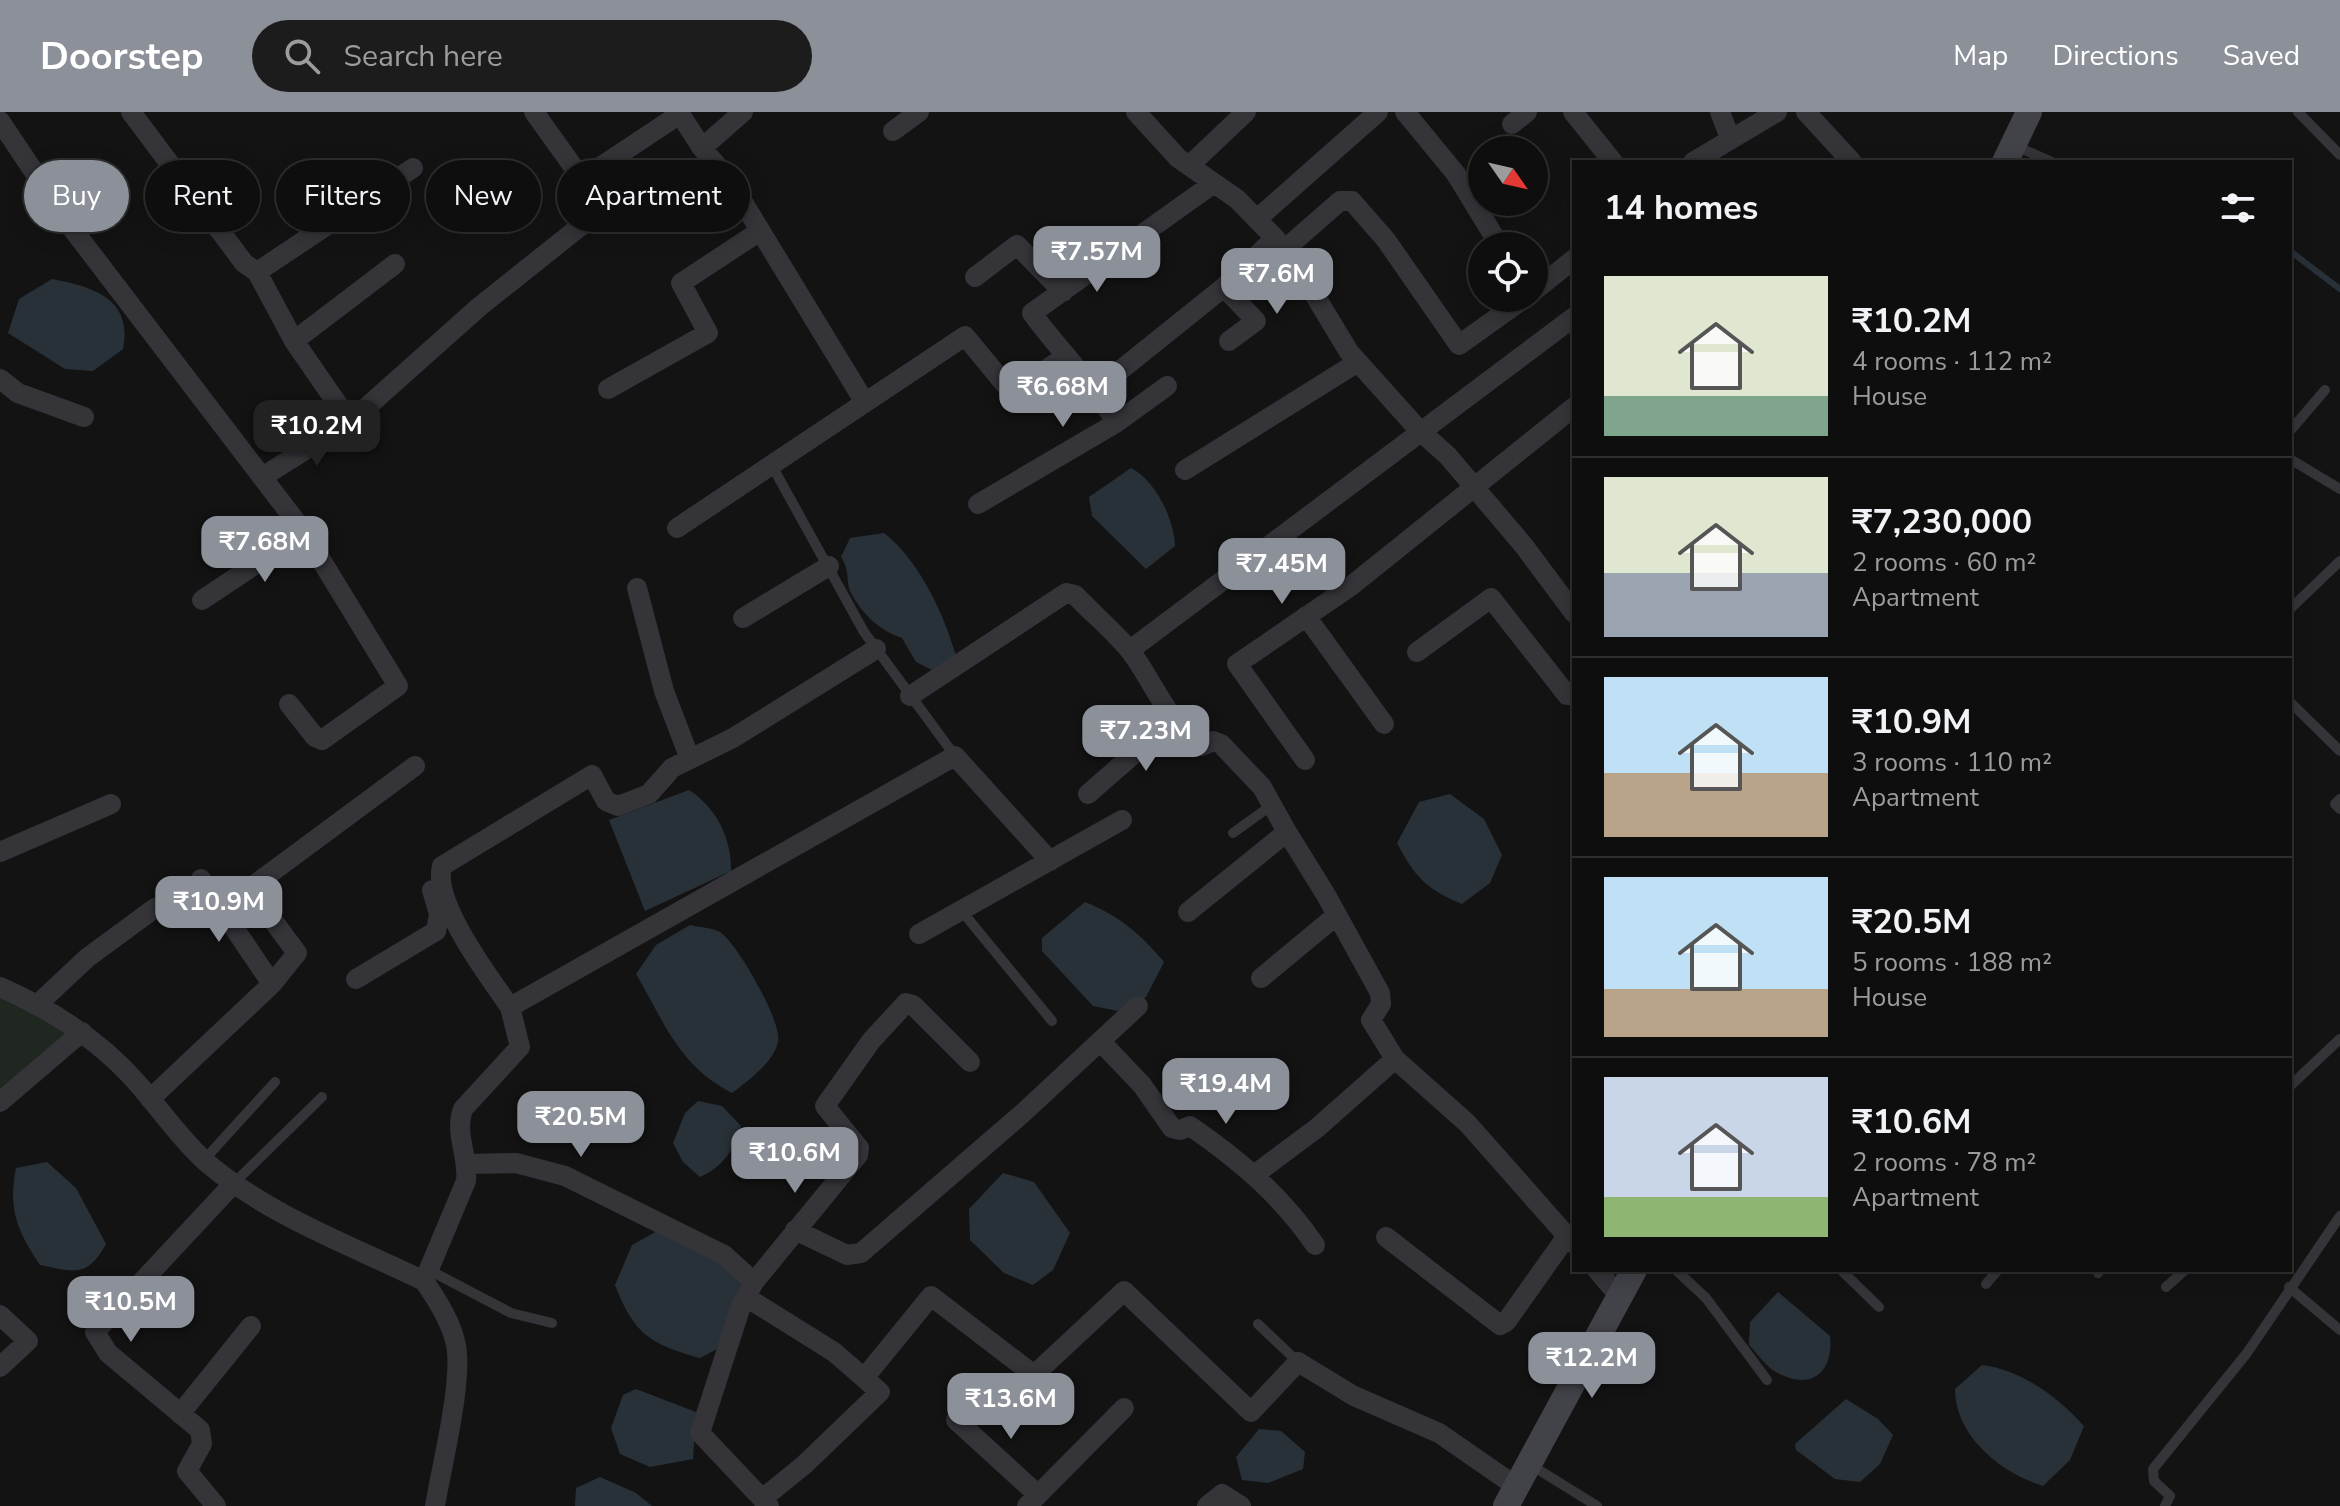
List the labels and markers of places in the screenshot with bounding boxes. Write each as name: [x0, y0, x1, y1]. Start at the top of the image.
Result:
pin: ₹7.57M: [1032, 226, 1162, 294]
pin: ₹7.6M: [1221, 248, 1333, 316]
pin: ₹6.68M: [998, 361, 1128, 429]
pin: ₹10.2M: [252, 400, 382, 468]
pin: ₹7.68M: [200, 516, 330, 584]
pin: ₹7.45M: [1217, 538, 1347, 606]
pin: ₹7.23M: [1081, 705, 1211, 773]
pin: ₹10.9M: [154, 876, 284, 944]
pin: ₹19.4M: [1161, 1058, 1291, 1126]
pin: ₹20.5M: [516, 1091, 646, 1159]
pin: ₹10.6M: [730, 1127, 860, 1195]
pin: ₹10.5M: [66, 1276, 196, 1344]
pin: ₹12.2M: [1527, 1332, 1657, 1400]
pin: ₹13.6M: [946, 1373, 1076, 1441]

